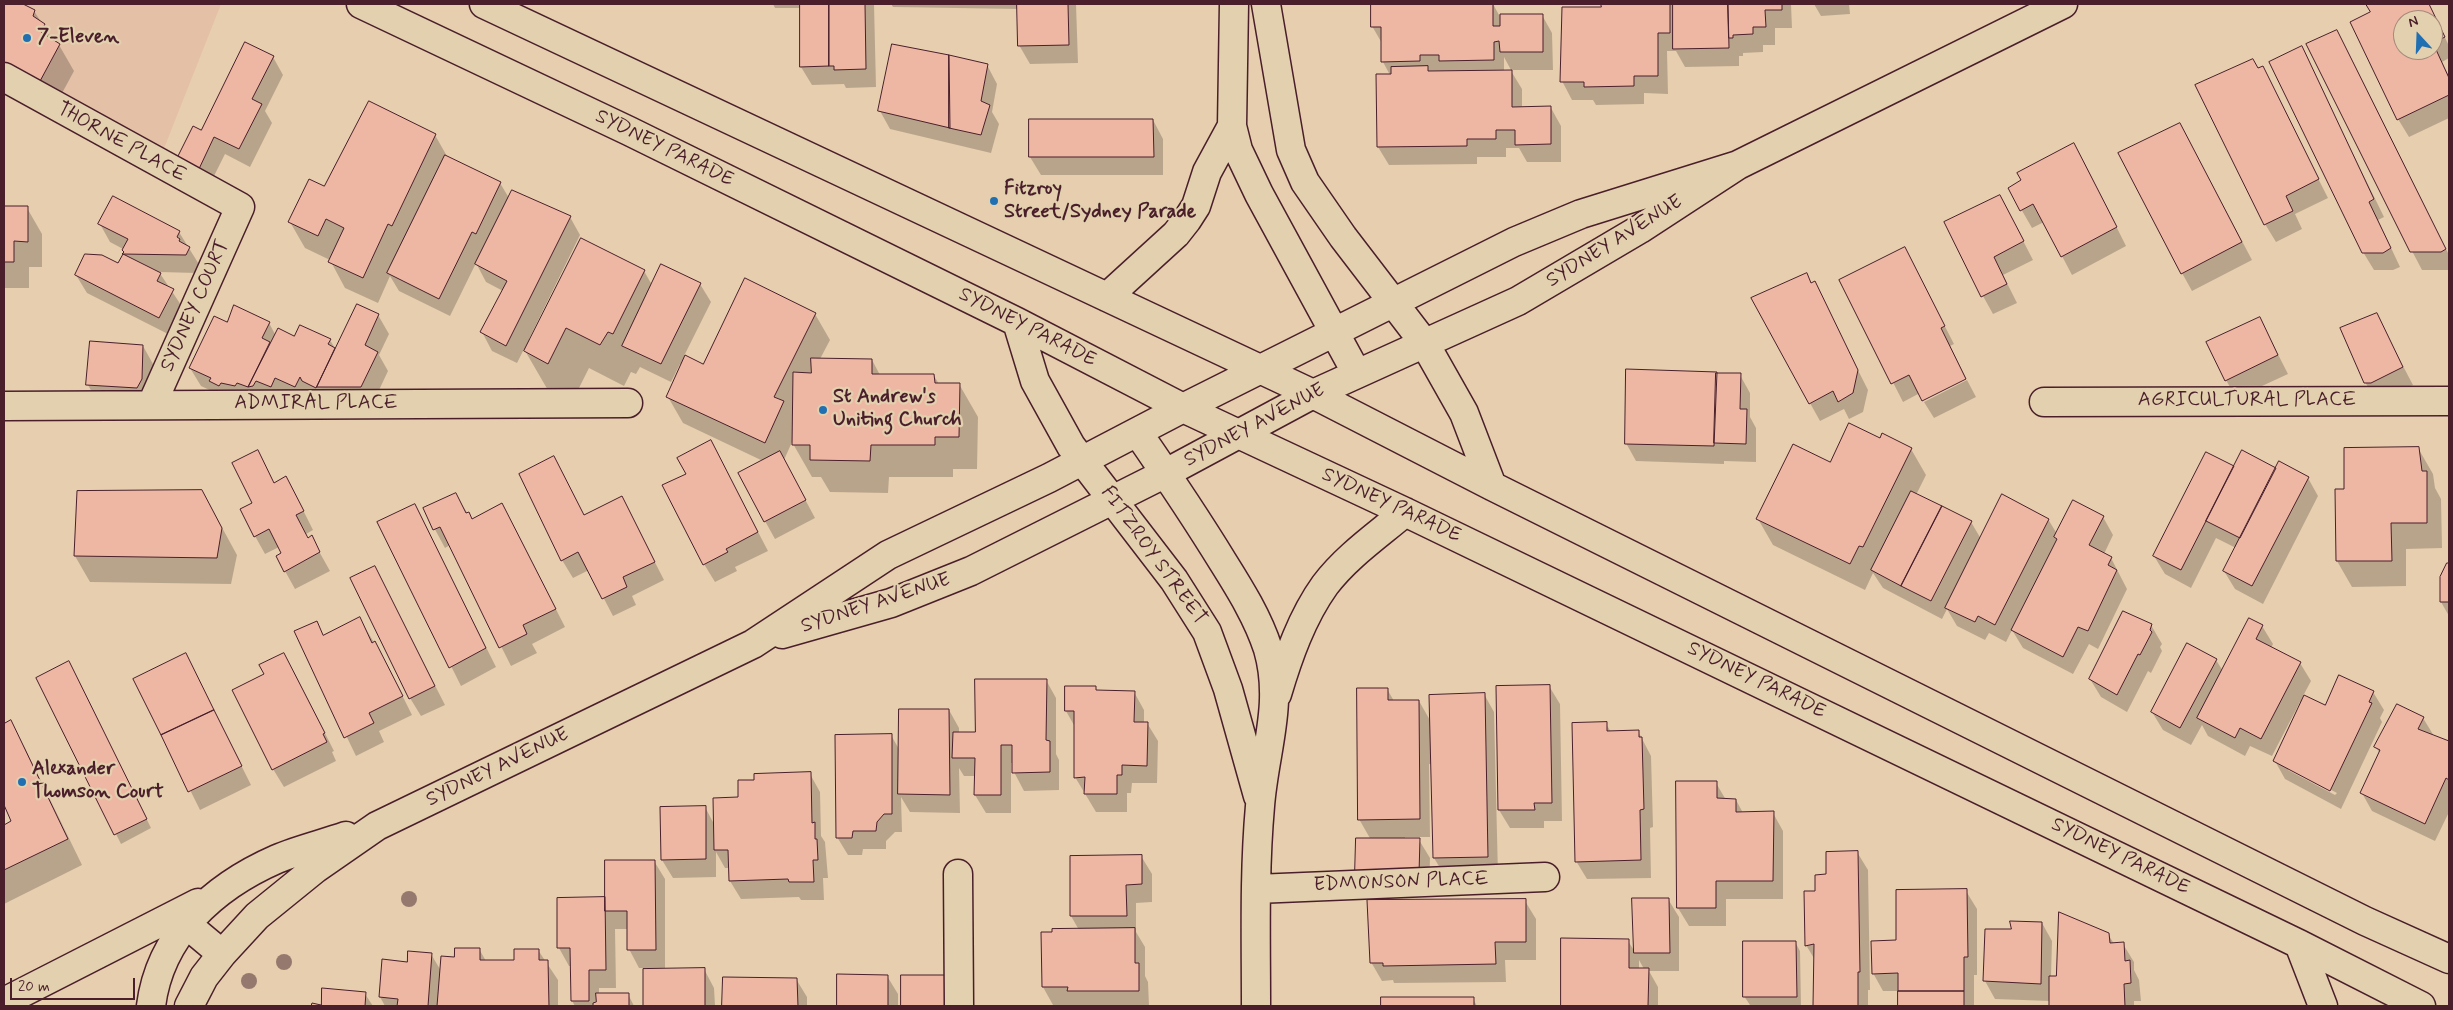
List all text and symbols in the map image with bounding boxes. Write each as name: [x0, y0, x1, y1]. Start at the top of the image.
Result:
north arrow: [2393, 10, 2443, 60]
text: N: [2406, 12, 2421, 32]
place label: 7-Eleven: [37, 26, 119, 50]
marker: 7-Eleven: [21, 32, 33, 44]
street label: THORNE PLACE: [52, 98, 190, 188]
street label: SYDNEY PARADE: [591, 105, 737, 193]
place label: Fitzroy Street/Sydney Parade: [1004, 178, 1196, 225]
street label: SYDNEY AVENUE: [1543, 190, 1687, 294]
marker: Fitzroy Street/Sydney Parade: [988, 195, 1000, 207]
street label: SYDNEY COURT: [156, 236, 236, 376]
street label: SYDNEY PARADE: [954, 283, 1100, 373]
street label: SYDNEY AVENUE: [1181, 379, 1329, 473]
place label: St Andrew's Uniting Church: [833, 386, 962, 433]
street label: AGRICULTURAL PLACE: [2138, 389, 2356, 413]
street label: ADMIRAL PLACE: [234, 392, 398, 416]
marker: St Andrew's Uniting Church: [817, 404, 829, 416]
street label: SYDNEY PARADE: [1317, 463, 1465, 549]
street label: FITZROY STREET: [1095, 482, 1211, 630]
street label: SYDNEY AVENUE: [798, 568, 954, 640]
street label: SYDNEY PARADE: [1683, 637, 1829, 725]
street label: SYDNEY AVENUE: [423, 723, 573, 813]
place label: Alexander Thomson Court: [32, 758, 164, 805]
marker: Alexander Thomson Court: [16, 776, 28, 788]
street label: SYDNEY PARADE: [2047, 813, 2193, 901]
street label: EDMONSON PLACE: [1313, 868, 1489, 898]
scale bar: [12, 968, 138, 1000]
text: 20 m: [18, 977, 50, 997]

